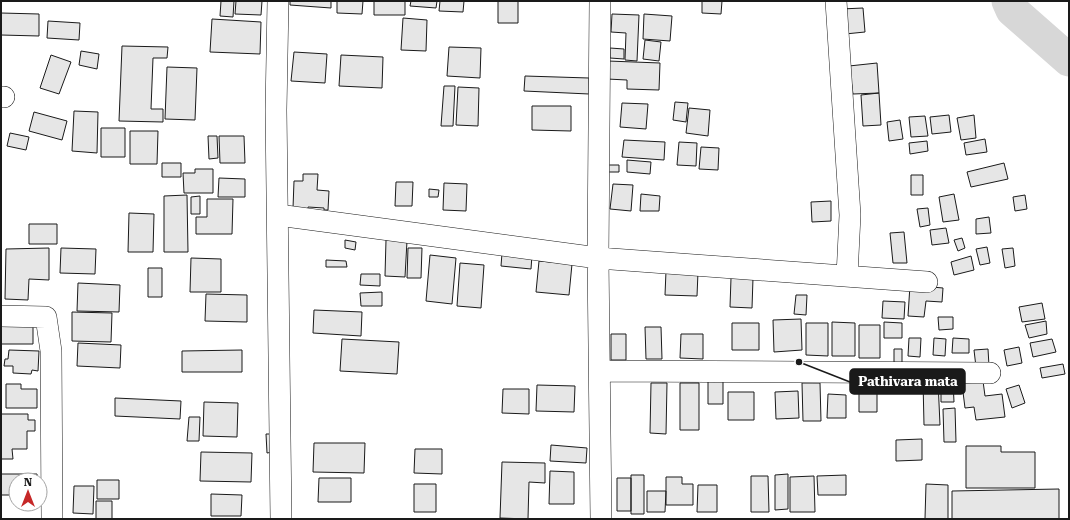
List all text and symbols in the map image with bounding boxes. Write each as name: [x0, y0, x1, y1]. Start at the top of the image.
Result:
callout: Pathivara mata: [850, 369, 965, 394]
text: Pathivara mata: [858, 374, 958, 389]
north arrow: [8, 472, 48, 512]
text: N: [24, 476, 33, 489]

